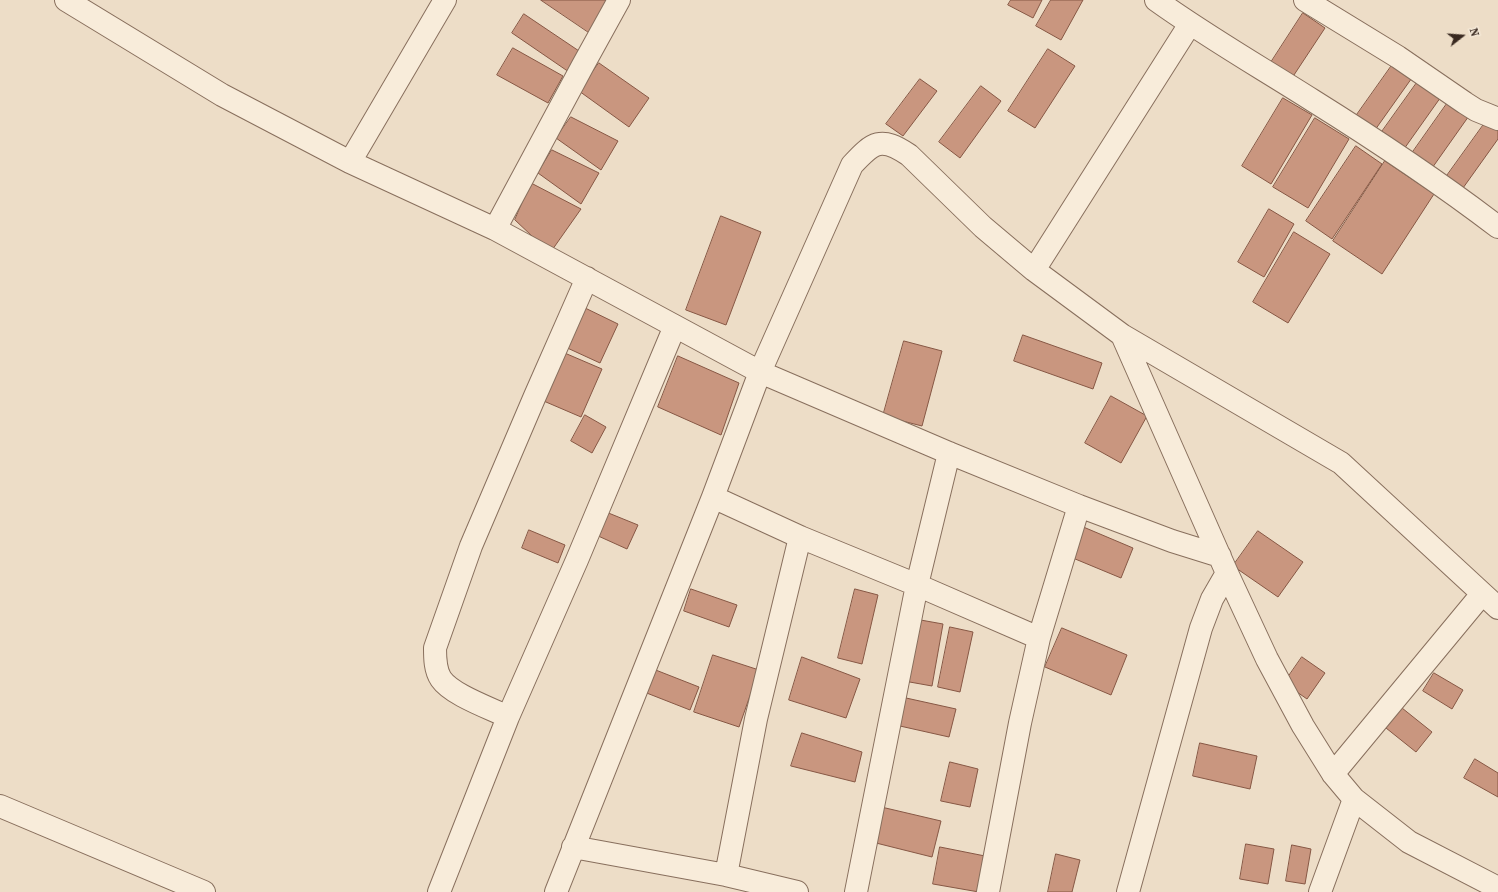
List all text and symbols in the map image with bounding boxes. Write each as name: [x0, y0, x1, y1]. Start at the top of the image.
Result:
north arrow: [1442, 16, 1482, 56]
text: N: [1466, 26, 1482, 38]

